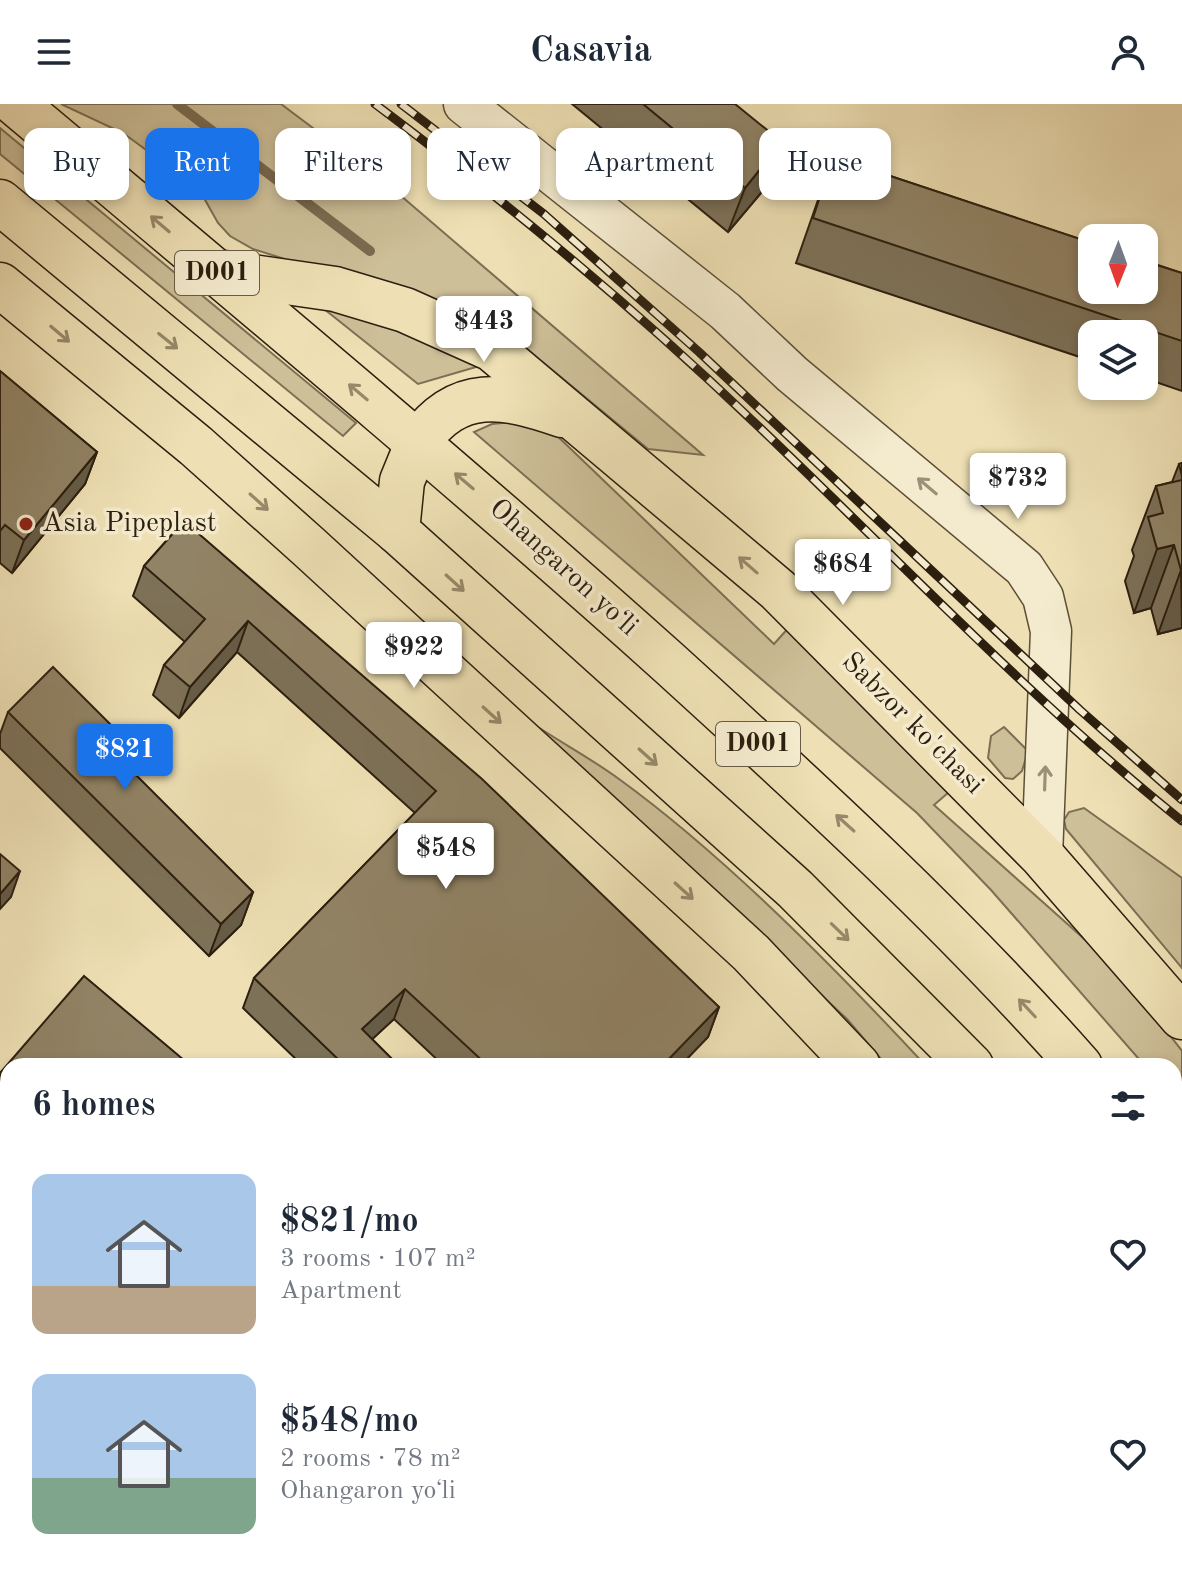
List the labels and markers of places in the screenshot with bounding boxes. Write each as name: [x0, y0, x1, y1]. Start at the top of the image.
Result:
pin: $443: [437, 296, 531, 364]
pin: $732: [971, 453, 1065, 521]
place label: Asia Pipeplast: [42, 510, 217, 538]
marker: Asia Pipeplast: [17, 515, 35, 533]
pin: $684: [796, 539, 890, 607]
pin: $922: [367, 622, 461, 690]
pin: $821: [78, 724, 172, 792]
pin: $548: [399, 823, 493, 891]

